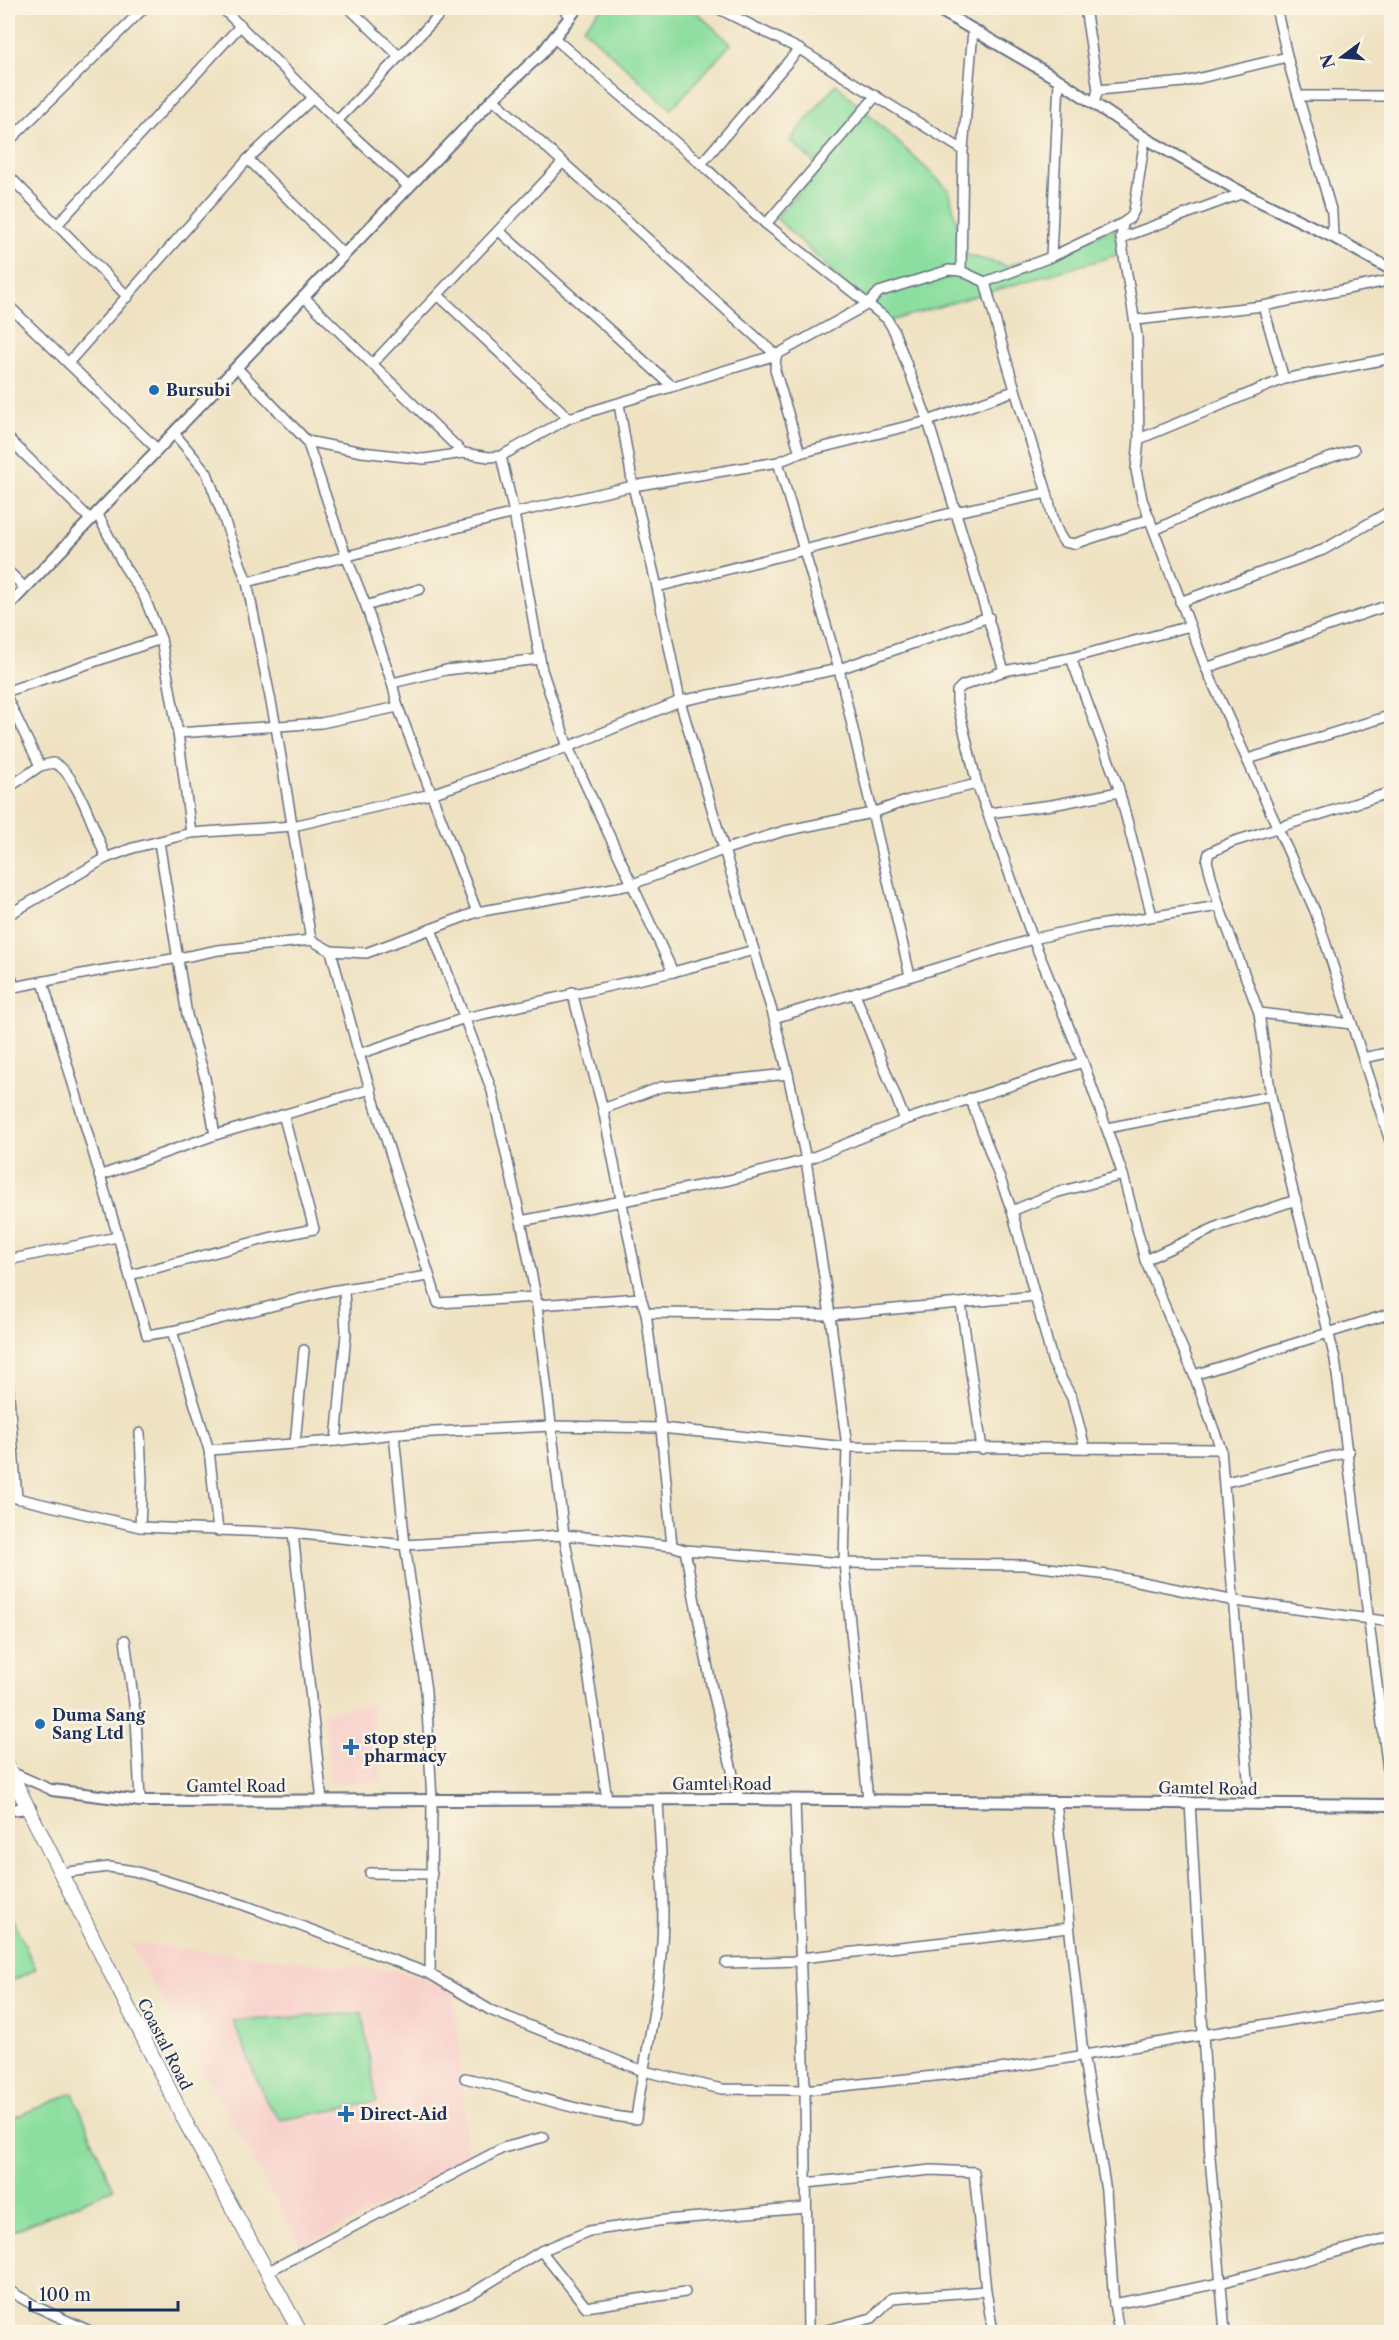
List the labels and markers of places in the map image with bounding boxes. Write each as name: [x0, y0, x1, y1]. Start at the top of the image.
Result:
place label: Bursubi: [166, 380, 231, 400]
marker: Bursubi: [147, 383, 161, 397]
place label: Duma Sang Sang Ltd: [52, 1705, 146, 1743]
marker: Duma Sang Sang Ltd: [33, 1717, 47, 1731]
place label: stop step pharmacy: [364, 1728, 448, 1766]
marker: stop step pharmacy: [342, 1738, 360, 1756]
place label: Direct-Aid: [360, 2104, 448, 2124]
marker: Direct-Aid: [337, 2105, 355, 2123]

